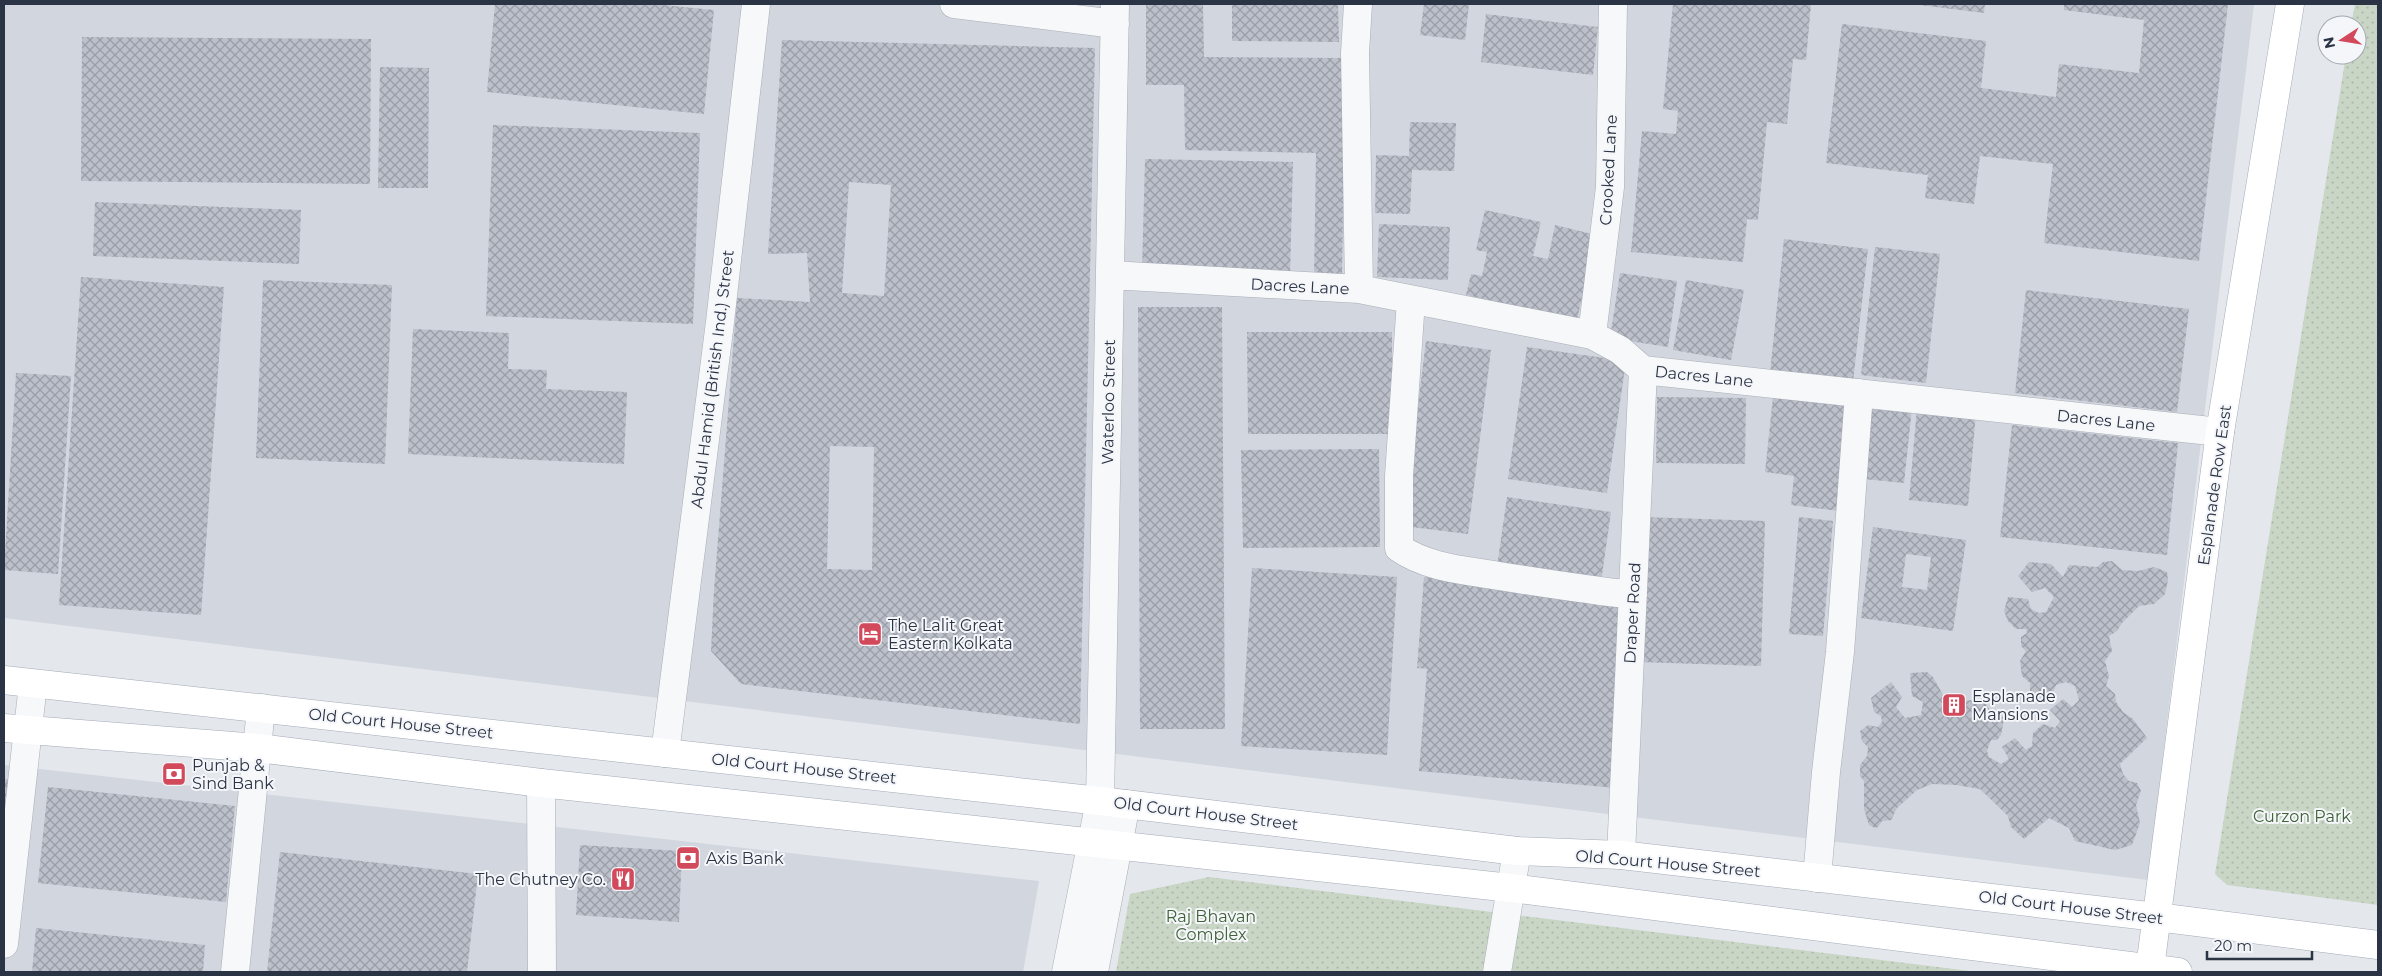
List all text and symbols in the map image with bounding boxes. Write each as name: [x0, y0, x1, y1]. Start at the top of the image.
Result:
north arrow: [2317, 15, 2367, 65]
text: N: [2319, 35, 2339, 50]
street label: Crooked Lane: [1596, 114, 1621, 226]
street label: Abdul Hamid (British Ind.) Street: [687, 248, 738, 509]
street label: Dacres Lane: [1250, 274, 1350, 299]
street label: Waterloo Street: [1098, 339, 1119, 465]
street label: Dacres Lane: [1654, 362, 1754, 391]
street label: Esplanade Row East: [2194, 403, 2235, 567]
street label: Dacres Lane: [2056, 406, 2156, 435]
street label: Draper Road: [1620, 562, 1645, 664]
place label: The Lalit Great Eastern Kolkata: [888, 616, 1013, 653]
hotel icon: The Lalit Great Eastern Kolkata: [857, 621, 883, 647]
place label: Esplanade Mansions: [1972, 687, 2056, 724]
building icon: Esplanade Mansions: [1941, 692, 1967, 718]
street label: Old Court House Street: [308, 704, 495, 743]
street label: Old Court House Street: [711, 749, 898, 788]
place label: Punjab & Sind Bank: [192, 756, 274, 793]
bank icon: Punjab & Sind Bank: [161, 761, 187, 787]
street label: Old Court House Street: [1113, 793, 1300, 834]
park label: Curzon Park: [2253, 807, 2351, 826]
bank icon: Axis Bank: [675, 845, 701, 871]
street label: Old Court House Street: [1575, 846, 1762, 881]
place label: Axis Bank: [706, 849, 784, 868]
restaurant icon: The Chutney Co.: [610, 866, 636, 892]
place label: The Chutney Co.: [475, 870, 606, 889]
street label: Old Court House Street: [1978, 887, 2165, 928]
park label: Raj Bhavan Complex: [1166, 907, 1256, 944]
scale bar: [2207, 928, 2312, 960]
text: 20 m: [2214, 936, 2252, 955]

